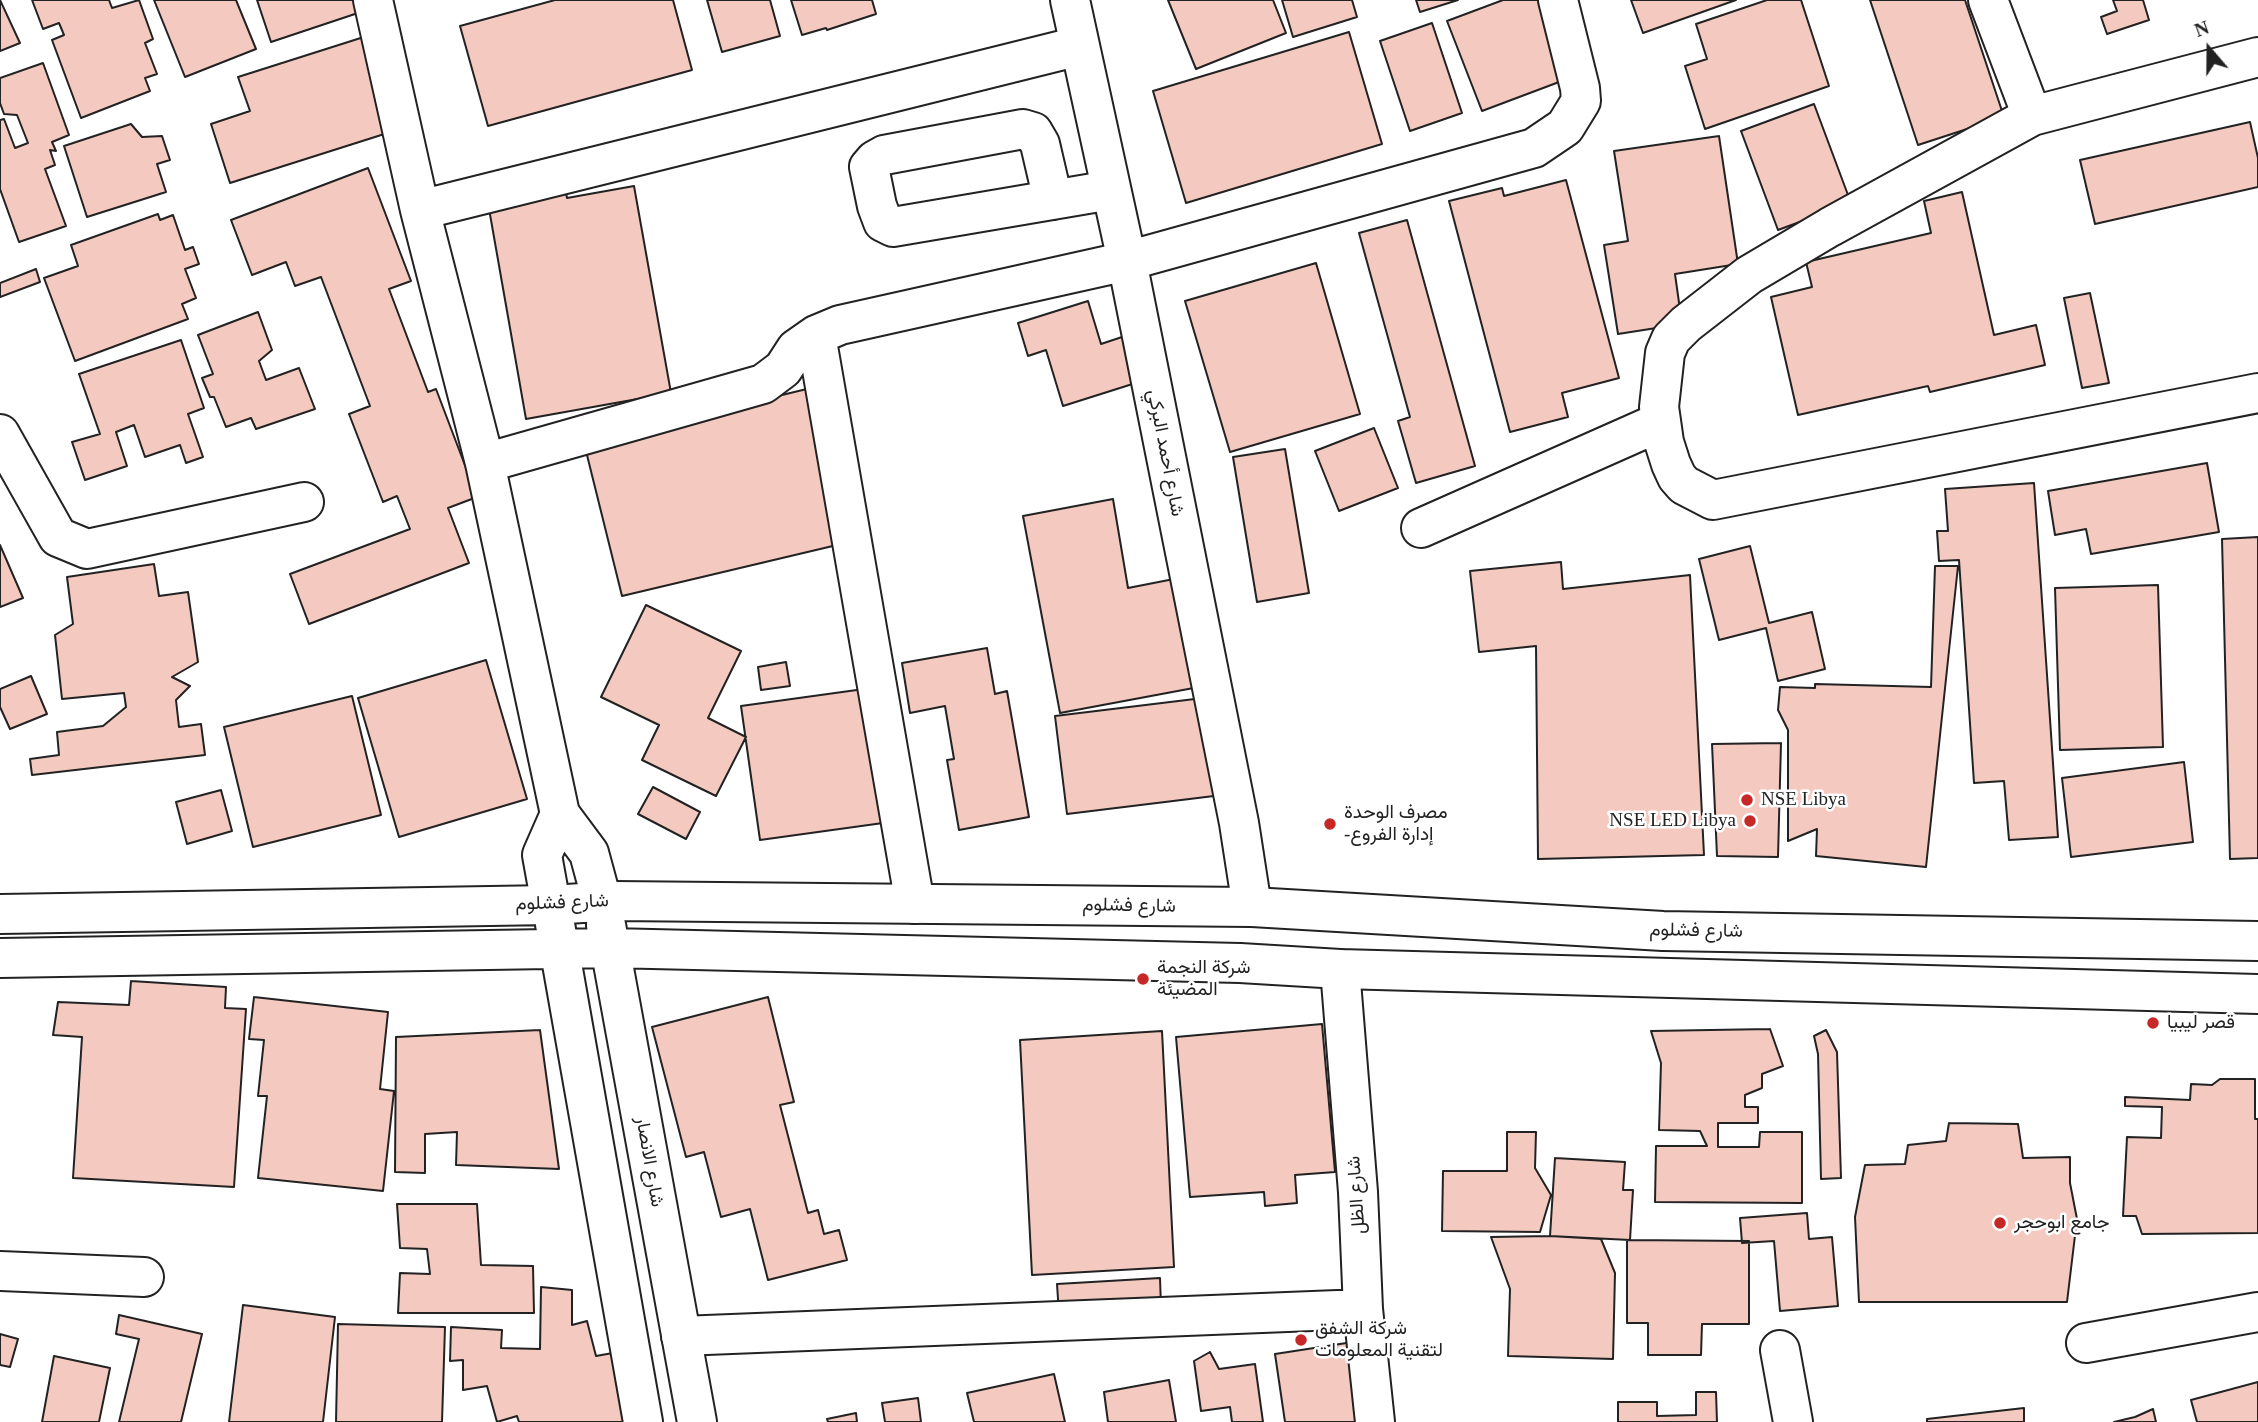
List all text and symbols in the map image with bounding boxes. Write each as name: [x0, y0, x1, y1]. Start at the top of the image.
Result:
north arrow: [2174, 14, 2244, 84]
text: N: [2192, 17, 2212, 41]
street label: شارع أحمد البركي: [1142, 388, 1188, 518]
place label: NSE Libya: [1761, 789, 1846, 811]
marker: NSE Libya: [1739, 792, 1755, 808]
place label: مصرف الوحدة -إدارة الفروع: [1344, 802, 1448, 846]
place label: NSE LED Libya: [1609, 810, 1736, 832]
marker: NSE LED Libya: [1742, 813, 1758, 829]
marker: مصرف الوحدة -إدارة الفروع: [1322, 816, 1338, 832]
street label: شارع فشلوم: [515, 890, 609, 916]
street label: شارع فشلوم: [1082, 894, 1176, 918]
street label: شارع فشلوم: [1649, 919, 1743, 943]
place label: شركة النجمة المضيئة: [1157, 957, 1251, 1001]
marker: شركة النجمة المضيئة: [1135, 971, 1151, 987]
place label: قصر ليبيا: [2167, 1012, 2235, 1034]
marker: قصر ليبيا: [2145, 1015, 2161, 1031]
street label: شارع الانصار: [630, 1115, 668, 1209]
street label: شارع الظل: [1343, 1155, 1371, 1235]
place label: جامع ابوحجر: [2014, 1212, 2109, 1234]
marker: جامع ابوحجر: [1992, 1215, 2008, 1231]
place label: شركة الشفق لتقنية المعلومات: [1315, 1318, 1443, 1362]
marker: شركة الشفق لتقنية المعلومات: [1293, 1332, 1309, 1348]

